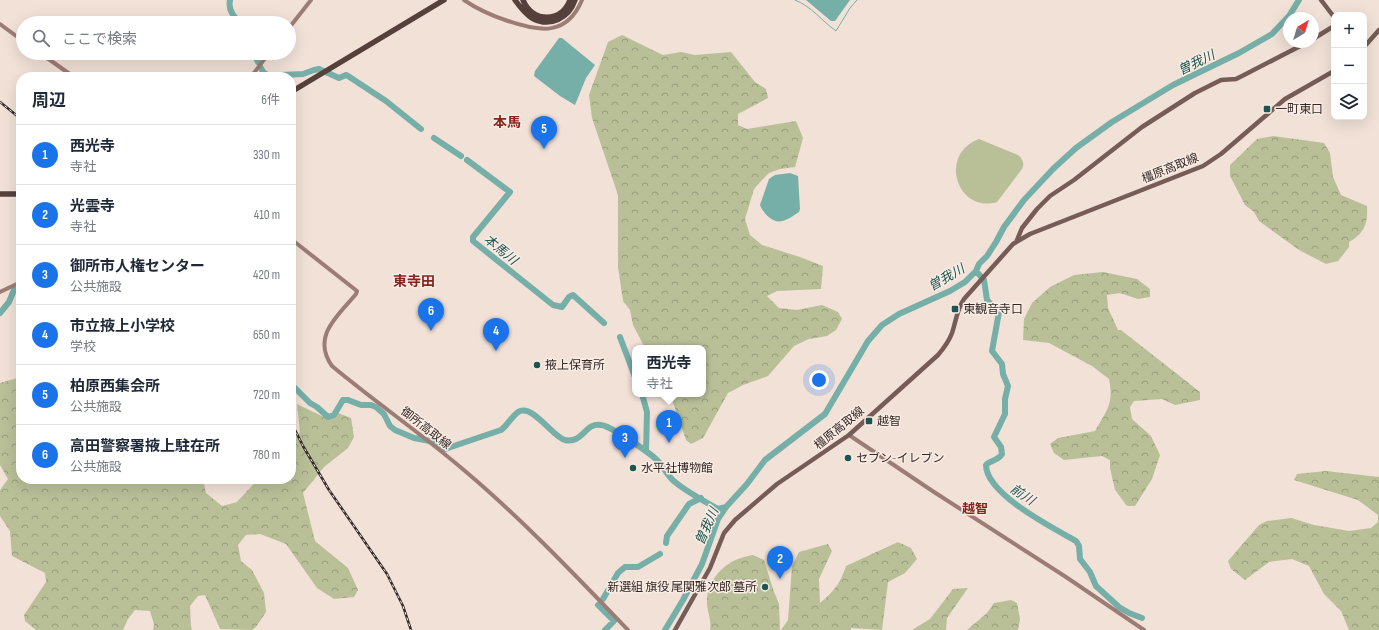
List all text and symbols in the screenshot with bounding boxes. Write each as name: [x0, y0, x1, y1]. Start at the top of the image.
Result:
north arrow: [1283, 12, 1319, 48]
map controls: [1331, 12, 1367, 120]
button: +: [1331, 12, 1367, 48]
search box: [16, 16, 296, 60]
icon: search: [30, 27, 52, 49]
text: ここで検索: [62, 30, 137, 49]
water label: 曽我川: [1175, 46, 1219, 79]
button: −: [1331, 48, 1367, 84]
button: layers: [1331, 84, 1367, 120]
text: 周辺: [32, 91, 66, 111]
text: 6件: [261, 92, 280, 108]
place label: 一町東口: [1275, 102, 1323, 117]
marker: 一町東口: [1262, 104, 1272, 114]
district label: 本馬: [493, 114, 521, 131]
pin: 5: [531, 116, 557, 149]
text: 西光寺: [70, 137, 115, 156]
text: 1: [42, 147, 48, 163]
text: 330 m: [253, 147, 280, 163]
street label: 橿原高取線: [1140, 150, 1201, 187]
text: 寺社: [70, 159, 96, 175]
text: 光雲寺: [70, 197, 115, 216]
text: 2: [42, 207, 48, 223]
text: 410 m: [254, 207, 280, 223]
text: 寺社: [70, 219, 96, 235]
water label: 本馬川: [480, 231, 522, 270]
text: 御所市人権センター: [70, 257, 205, 276]
water label: 曽我川: [926, 260, 969, 295]
text: 3: [42, 267, 48, 283]
text: 420 m: [253, 267, 280, 283]
district label: 東寺田: [393, 273, 435, 290]
text: 公共施設: [70, 279, 122, 295]
pin: 6: [418, 298, 444, 331]
place label: 東観音寺口: [963, 302, 1023, 317]
marker: 東観音寺口: [950, 304, 960, 314]
text: 市立掖上小学校: [70, 317, 175, 336]
pin: 4: [483, 318, 509, 351]
text: 4: [42, 327, 48, 343]
text: 650 m: [253, 327, 280, 343]
text: 学校: [70, 339, 96, 355]
popup: [632, 345, 706, 397]
text: 西光寺: [646, 354, 692, 373]
place label: 掖上保育所: [545, 358, 605, 373]
marker: 掖上保育所: [532, 360, 542, 370]
your location: [809, 370, 829, 390]
text: 寺社: [646, 376, 673, 392]
text: 柏原西集会所: [70, 377, 160, 396]
text: 5: [42, 387, 48, 403]
text: 720 m: [253, 387, 280, 403]
text: 公共施設: [70, 399, 122, 415]
street label: 御所高取線: [397, 404, 454, 453]
street label: 橿原高取線: [811, 404, 867, 453]
pin: 1: [656, 410, 682, 443]
place label: 越智: [877, 414, 901, 429]
marker: 越智: [864, 416, 874, 426]
pin: 3: [612, 425, 638, 458]
text: 高田警察署掖上駐在所: [70, 437, 220, 456]
text: 6: [42, 447, 48, 463]
text: 780 m: [253, 447, 280, 463]
place label: セブン-イレブン: [856, 451, 944, 466]
marker: セブン-イレブン: [843, 453, 853, 463]
text: 公共施設: [70, 459, 122, 475]
place label: 水平社博物館: [641, 461, 713, 476]
marker: 水平社博物館: [628, 463, 638, 473]
water label: 前川: [1007, 481, 1039, 510]
district label: 越智: [962, 501, 988, 517]
water label: 曽我川: [692, 504, 723, 547]
pin: 2: [767, 546, 793, 579]
place label: 新選組 旗役 尾関雅次郎 墓所: [607, 580, 757, 595]
marker: 新選組 旗役 尾関雅次郎 墓所: [760, 582, 770, 592]

